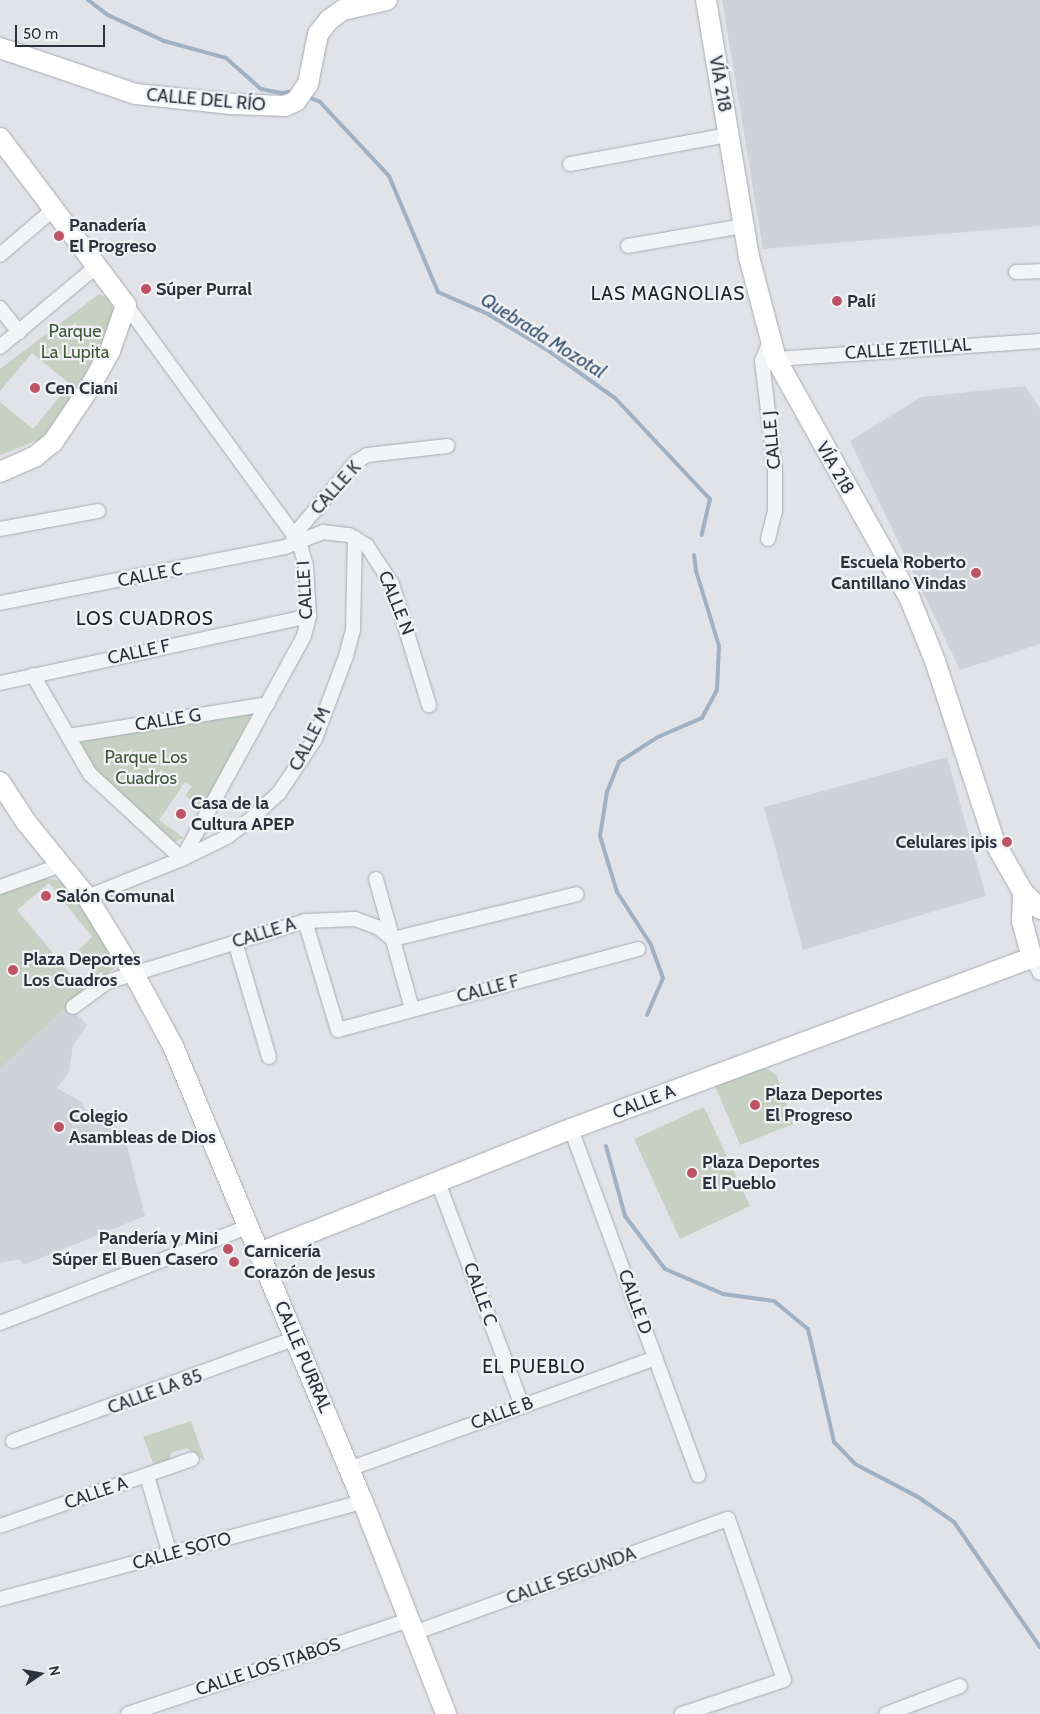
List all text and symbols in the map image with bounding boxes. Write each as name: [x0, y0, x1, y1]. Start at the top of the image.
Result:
scale bar: [18, 15, 108, 47]
text: 50 m: [23, 25, 58, 43]
street label: VÍA 218: [704, 54, 736, 114]
street label: CALLE DEL RÍO: [145, 84, 267, 116]
place label: Panadería El Progreso: [69, 215, 157, 258]
marker: Panadería El Progreso: [53, 230, 65, 242]
place label: Súper Purral: [156, 278, 252, 300]
marker: Súper Purral: [140, 283, 152, 295]
district label: LAS MAGNOLIAS: [589, 283, 747, 305]
water label: Quebrada Mozotal: [476, 288, 610, 384]
place label: Palí: [847, 290, 876, 312]
marker: Palí: [831, 295, 843, 307]
park label: Parque La Lupita: [41, 321, 109, 364]
street label: CALLE ZETILLAL: [844, 334, 972, 364]
place label: Cen Ciani: [45, 377, 118, 399]
marker: Cen Ciani: [29, 382, 41, 394]
street label: CALLE J: [759, 410, 785, 470]
street label: VÍA 218: [811, 438, 859, 498]
street label: CALLE K: [306, 457, 366, 519]
place label: Escuela Roberto Cantillano Vindas: [831, 552, 966, 594]
street label: CALLE C: [116, 558, 184, 592]
street label: CALLE I: [293, 560, 317, 620]
marker: Escuela Roberto Cantillano Vindas: [970, 567, 982, 579]
street label: CALLE N: [373, 568, 419, 638]
district label: LOS CUADROS: [75, 608, 215, 630]
street label: CALLE F: [106, 635, 172, 669]
street label: CALLE M: [285, 703, 335, 775]
street label: CALLE G: [134, 704, 202, 736]
park label: Parque Los Cuadros: [104, 747, 188, 790]
place label: Casa de la Cultura APEP: [191, 793, 294, 836]
marker: Casa de la Cultura APEP: [175, 808, 187, 820]
place label: Celulares ipis: [895, 831, 997, 853]
marker: Celulares ipis: [1001, 836, 1013, 848]
place label: Salón Comunal: [56, 885, 174, 907]
marker: Salón Comunal: [40, 890, 52, 902]
street label: CALLE A: [230, 913, 298, 953]
place label: Plaza Deportes Los Cuadros: [23, 949, 141, 992]
marker: Plaza Deportes Los Cuadros: [7, 964, 19, 976]
street label: CALLE F: [454, 970, 522, 1008]
street label: CALLE A: [610, 1080, 678, 1124]
place label: Plaza Deportes El Progreso: [765, 1084, 883, 1126]
marker: Plaza Deportes El Progreso: [749, 1099, 761, 1111]
place label: Colegio Asambleas de Dios: [69, 1106, 216, 1148]
marker: Colegio Asambleas de Dios: [53, 1121, 65, 1133]
place label: Plaza Deportes El Pueblo: [702, 1152, 820, 1194]
marker: Plaza Deportes El Pueblo: [686, 1167, 698, 1179]
place label: Pandería y Mini Súper El Buen Casero: [52, 1228, 218, 1270]
place label: Carnicería Corazón de Jesus: [244, 1241, 375, 1284]
marker: Pandería y Mini Súper El Buen Casero: [222, 1243, 234, 1255]
marker: Carnicería Corazón de Jesus: [228, 1256, 240, 1268]
street label: CALLE C: [459, 1260, 501, 1328]
street label: CALLE D: [613, 1267, 657, 1337]
street label: CALLE PURRAL: [270, 1298, 336, 1416]
district label: EL PUEBLO: [481, 1356, 587, 1378]
street label: CALLE LA 85: [105, 1365, 205, 1419]
street label: CALLE B: [468, 1392, 536, 1434]
street label: CALLE A: [62, 1472, 130, 1514]
street label: CALLE SOTO: [130, 1527, 234, 1575]
street label: CALLE SEGUNDA: [503, 1543, 639, 1609]
street label: CALLE LOS ITABOS: [193, 1633, 343, 1701]
north arrow: [15, 1649, 65, 1699]
text: N: [45, 1664, 65, 1678]

